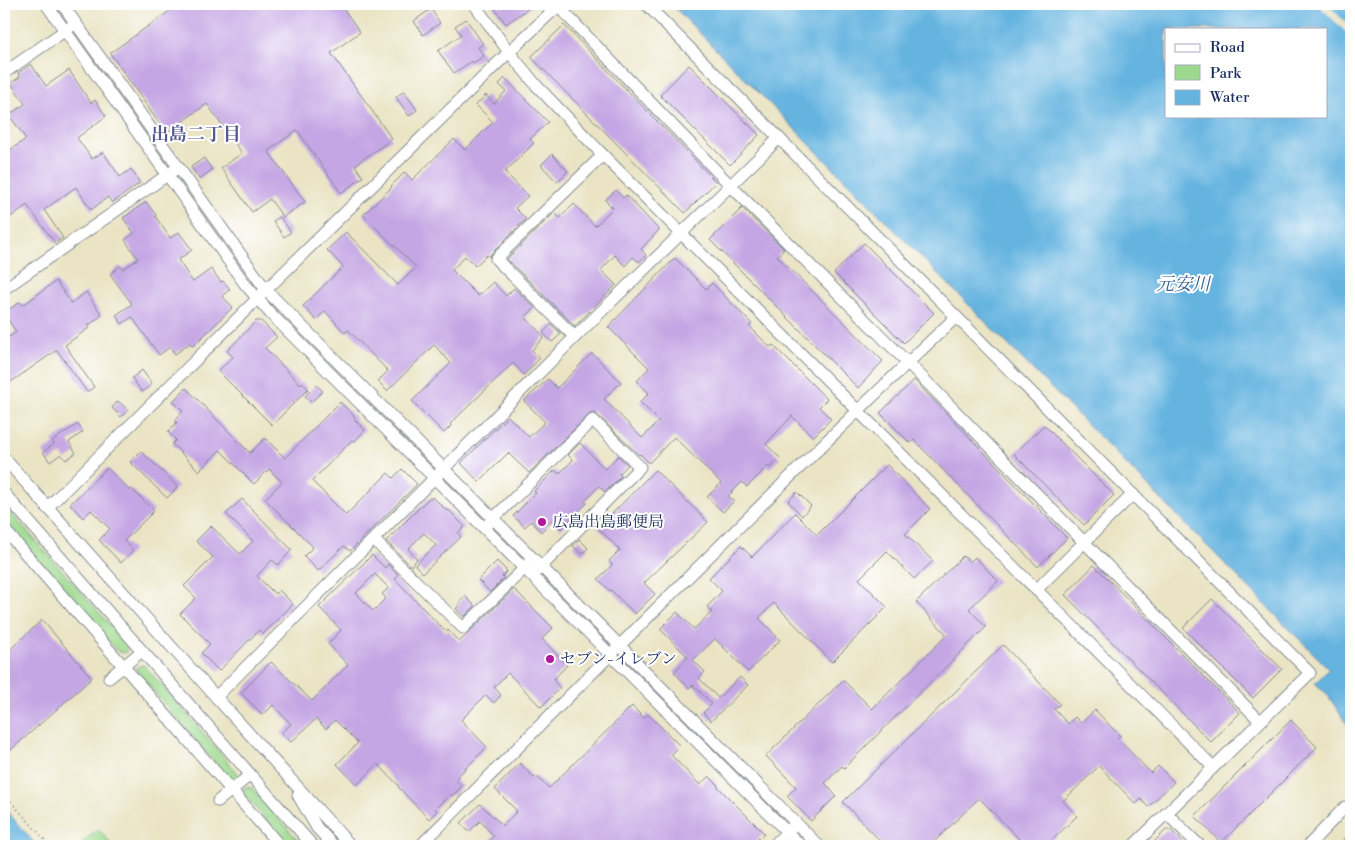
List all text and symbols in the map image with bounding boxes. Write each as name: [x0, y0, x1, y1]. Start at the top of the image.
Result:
legend: [1165, 28, 1328, 118]
text: Road: [1210, 38, 1245, 57]
text: Park: [1210, 64, 1242, 83]
text: Water: [1209, 88, 1250, 107]
district label: 出島二丁目: [151, 123, 241, 146]
water label: 元安川: [1156, 273, 1212, 296]
place label: 広島出島郵便局: [552, 512, 664, 532]
marker: 広島出島郵便局: [536, 516, 548, 528]
place label: セブン-イレブン: [560, 649, 677, 669]
marker: セブン-イレブン: [544, 653, 556, 665]

